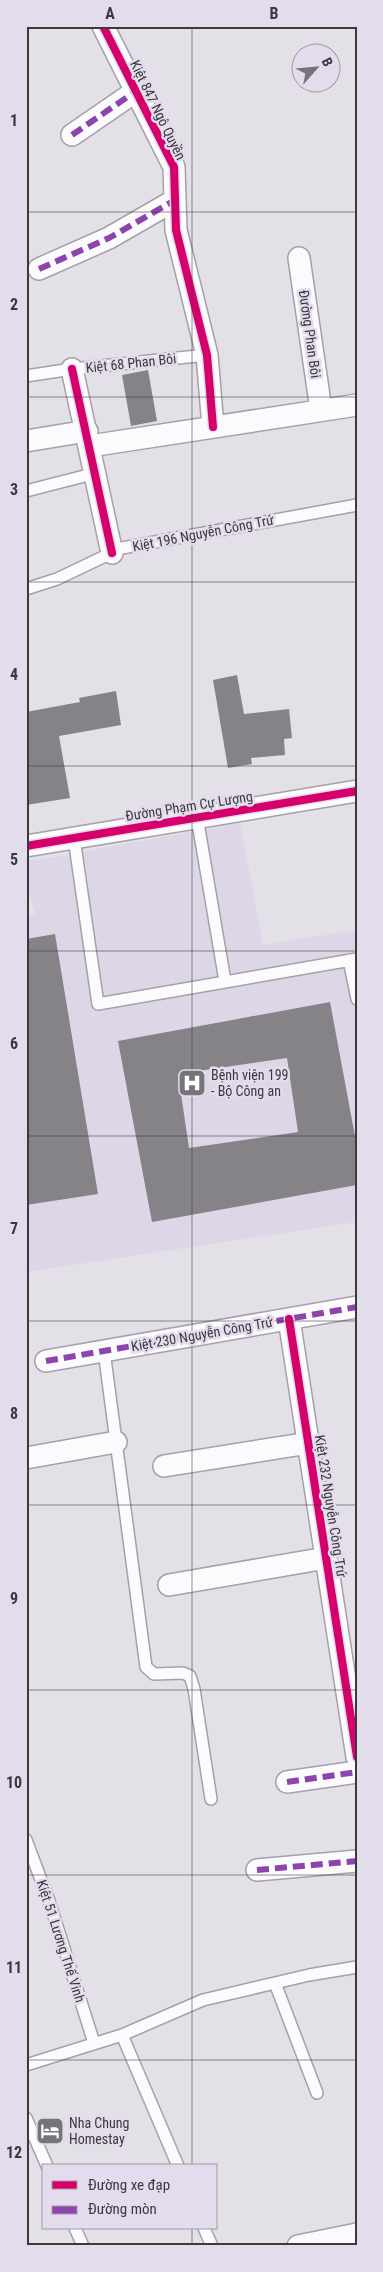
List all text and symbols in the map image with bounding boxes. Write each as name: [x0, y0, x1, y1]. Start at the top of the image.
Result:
text: A: [105, 4, 115, 23]
text: B: [270, 4, 279, 23]
north arrow: [290, 42, 340, 92]
text: B: [319, 55, 337, 69]
street label: Kiệt 847 Ngô Quyền: [127, 58, 189, 162]
text: 1: [10, 111, 18, 130]
street label: Đường Phan Bôi: [296, 289, 324, 379]
text: 2: [10, 295, 18, 314]
street label: Kiệt 68 Phan Bôi: [85, 350, 177, 376]
text: 3: [10, 480, 18, 499]
street label: Kiệt 196 Nguyễn Công Trứ: [131, 511, 275, 555]
text: 4: [10, 665, 18, 684]
street label: Đường Phạm Cự Lượng: [124, 788, 254, 824]
text: 5: [10, 850, 18, 869]
text: 6: [10, 1034, 18, 1053]
place label: Bệnh viện 199 - Bộ Công an: [211, 1067, 288, 1099]
hospital icon: Bệnh viện 199 - Bộ Công an: [177, 1068, 207, 1098]
text: 7: [10, 1219, 18, 1238]
street label: Kiệt 230 Nguyễn Công Trứ: [130, 1314, 274, 1354]
text: 8: [10, 1404, 18, 1423]
street label: Kiệt 232 Nguyễn Công Trứ: [312, 1434, 350, 1579]
text: 9: [10, 1589, 18, 1608]
text: 10: [6, 1773, 22, 1792]
street label: Kiệt 51 Lương Thế Vinh: [34, 1878, 88, 2004]
text: 11: [6, 1958, 22, 1977]
place label: Nha Chung Homestay: [69, 2115, 130, 2147]
hotel icon: Nha Chung Homestay: [35, 2116, 65, 2146]
text: 12: [6, 2143, 22, 2162]
legend: [42, 2164, 218, 2230]
text: Đường xe đạp: [88, 2176, 170, 2194]
text: Đường mòn: [88, 2200, 157, 2218]

